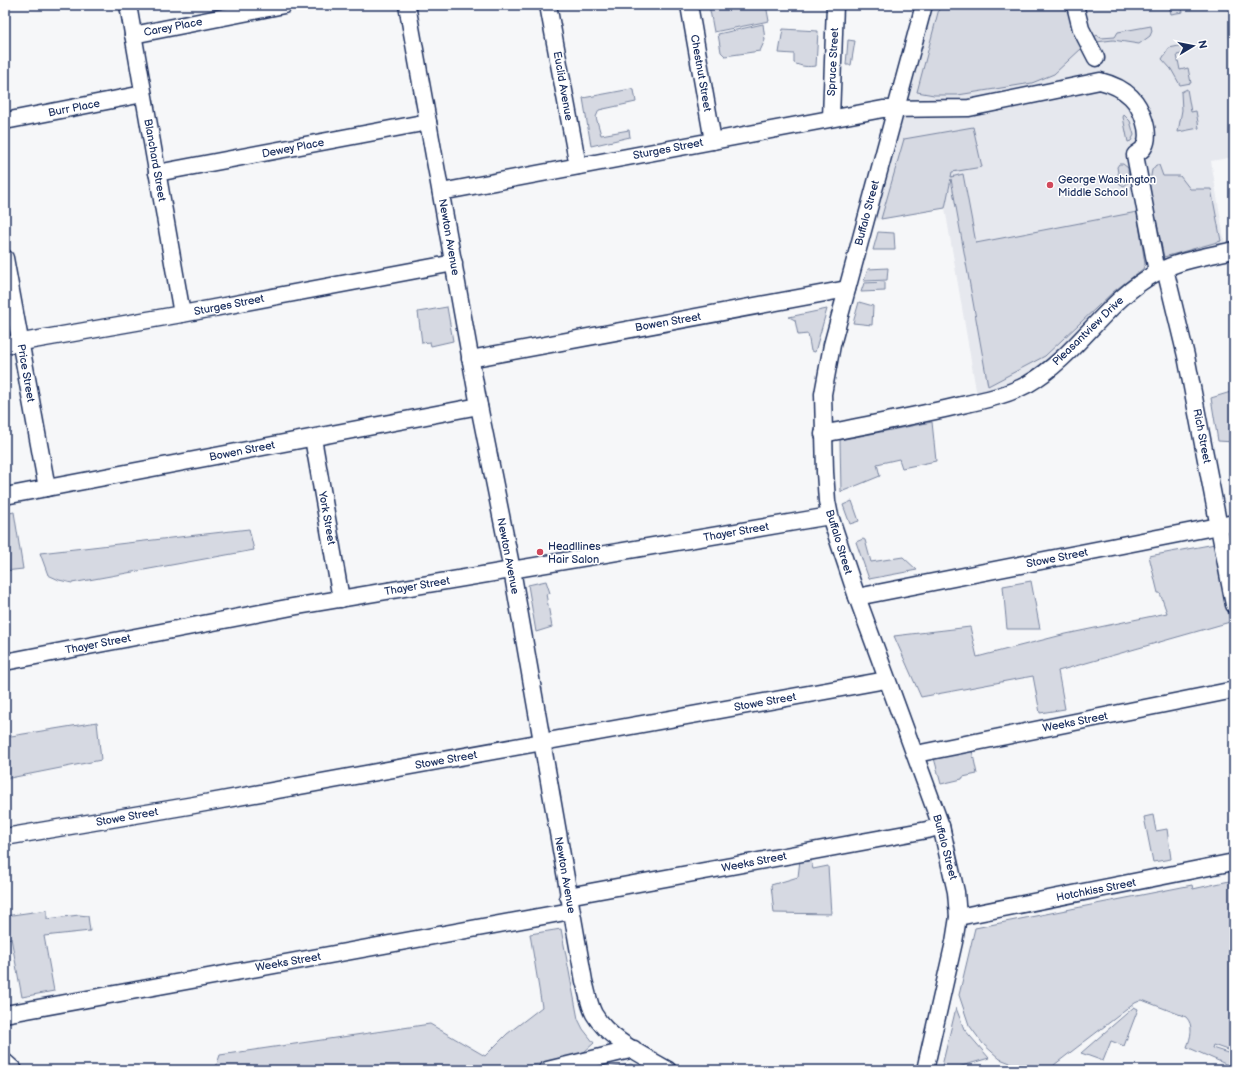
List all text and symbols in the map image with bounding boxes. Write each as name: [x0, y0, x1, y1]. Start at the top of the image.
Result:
street label: Carey Place: [143, 15, 204, 39]
north arrow: [1173, 26, 1213, 66]
street label: Spruce Street: [825, 27, 841, 97]
street label: Chestnut Street: [688, 34, 714, 113]
text: N: [1195, 39, 1209, 50]
street label: Euclid Avenue: [551, 50, 576, 122]
street label: Burr Place: [47, 97, 101, 119]
street label: Blanchard Street: [141, 118, 169, 203]
street label: Dewey Place: [261, 135, 326, 160]
street label: Sturges Street: [632, 136, 705, 162]
place label: George Washington Middle School: [1058, 173, 1156, 199]
street label: Buffalo Street: [852, 178, 882, 247]
marker: George Washington Middle School: [1045, 180, 1055, 190]
street label: Newton Avenue: [436, 198, 462, 277]
street label: Sturges Street: [193, 292, 266, 318]
street label: Pleasantview Drive: [1050, 293, 1127, 368]
street label: Bowen Street: [634, 310, 703, 334]
street label: Price Street: [14, 343, 38, 404]
street label: Rich Street: [1190, 408, 1214, 465]
street label: Bowen Street: [208, 438, 277, 464]
street label: York Street: [316, 489, 338, 546]
street label: Buffalo Street: [823, 508, 855, 577]
street label: Newton Avenue: [494, 517, 522, 596]
street label: Thayer Street: [702, 520, 770, 544]
place label: Headllines Hair Salon: [548, 540, 601, 566]
street label: Stowe Street: [1025, 546, 1090, 570]
marker: Headllines Hair Salon: [535, 547, 545, 557]
street label: Thayer Street: [383, 574, 451, 598]
street label: Thayer Street: [64, 631, 132, 657]
street label: Stowe Street: [733, 690, 798, 714]
street label: Weeks Street: [1041, 709, 1109, 735]
street label: Stowe Street: [414, 748, 479, 772]
street label: Stowe Street: [95, 805, 160, 829]
street label: Buffalo Street: [930, 813, 960, 882]
street label: Newton Avenue: [552, 836, 578, 915]
street label: Weeks Street: [720, 849, 788, 875]
street label: Hotchkiss Street: [1055, 876, 1138, 904]
street label: Weeks Street: [254, 950, 322, 974]

